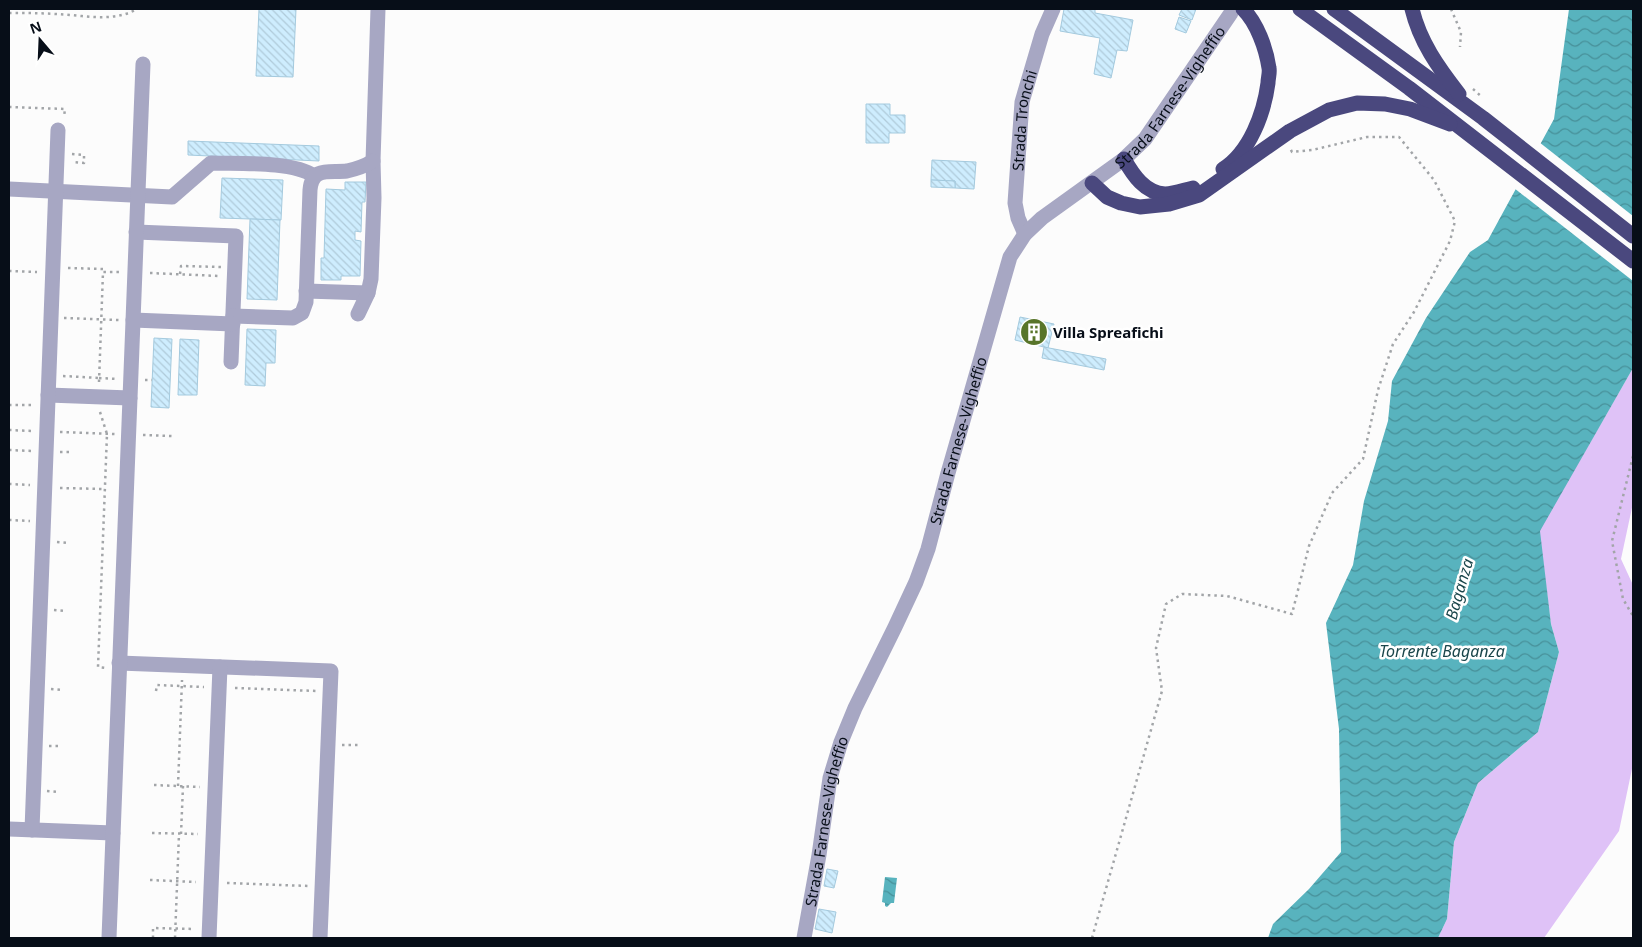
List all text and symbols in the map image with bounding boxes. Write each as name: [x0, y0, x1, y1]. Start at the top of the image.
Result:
north arrow: [15, 15, 65, 65]
text: N: [27, 16, 44, 38]
street label: Strada Farnese-Vigheffio: [1110, 22, 1229, 173]
street label: Strada Tronchi: [1007, 68, 1041, 171]
building icon: Villa Spreafichi: [1019, 317, 1049, 347]
place label: Villa Spreafichi: [1053, 322, 1163, 342]
street label: Strada Farnese-Vigheffio: [925, 354, 991, 527]
water label: Baganza: [1440, 556, 1478, 622]
water label: Torrente Baganza: [1379, 640, 1505, 662]
street label: Strada Farnese-Vigheffio: [800, 733, 853, 908]

